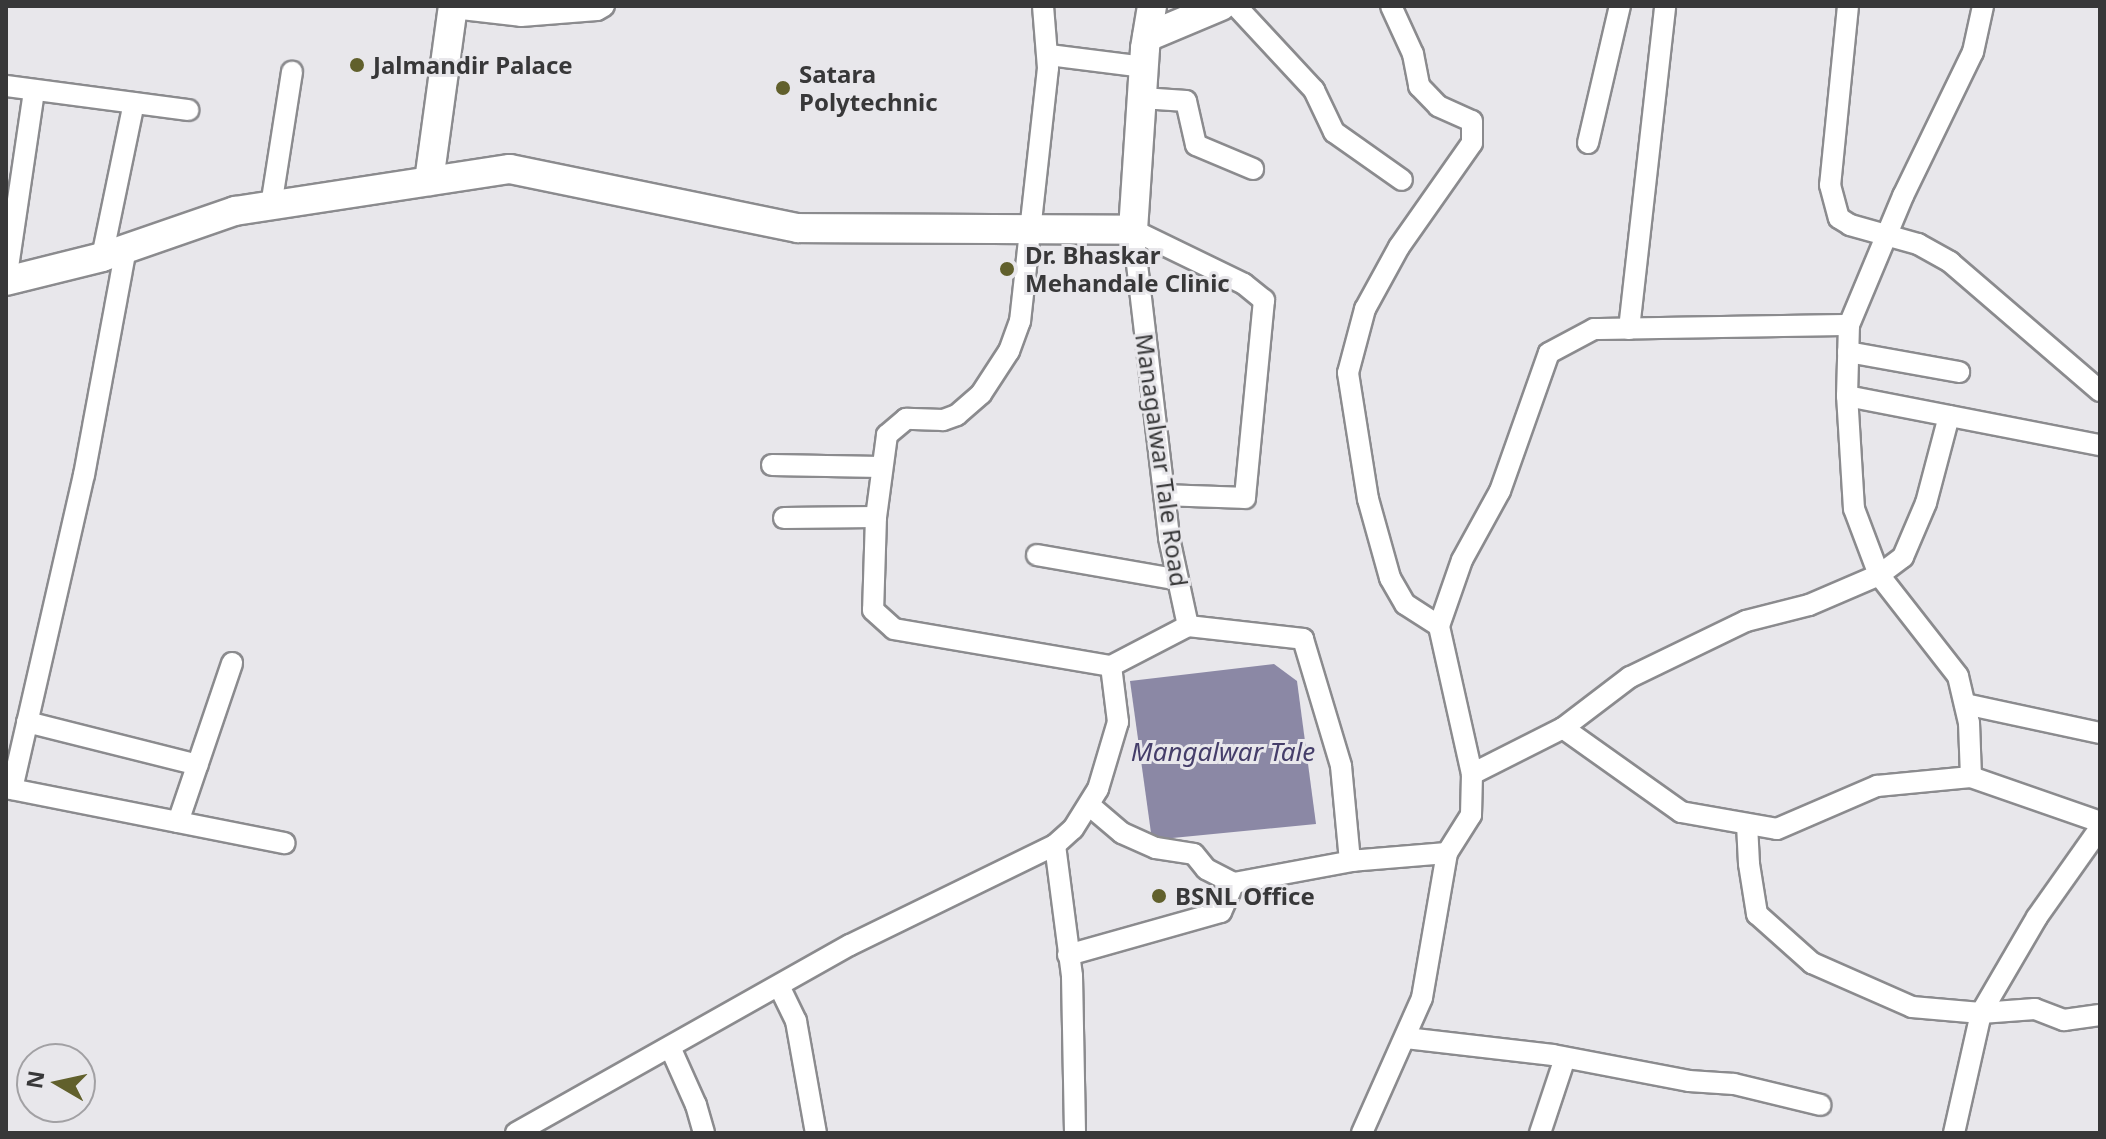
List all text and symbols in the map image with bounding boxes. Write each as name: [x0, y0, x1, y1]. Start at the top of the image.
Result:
place label: Jalmandir Palace: [373, 51, 573, 79]
marker: Jalmandir Palace: [348, 56, 366, 74]
place label: Satara Polytechnic: [799, 60, 938, 116]
marker: Satara Polytechnic: [774, 79, 792, 97]
place label: Dr. Bhaskar Mehandale Clinic: [1025, 241, 1230, 297]
marker: Dr. Bhaskar Mehandale Clinic: [996, 258, 1018, 280]
street label: Managalwar Tale Road: [1130, 332, 1194, 588]
water label: Mangalwar Tale: [1131, 736, 1315, 768]
place label: BSNL Office: [1175, 882, 1315, 910]
marker: BSNL Office: [1150, 887, 1168, 905]
north arrow: [16, 1043, 96, 1123]
text: N: [18, 1068, 50, 1091]

